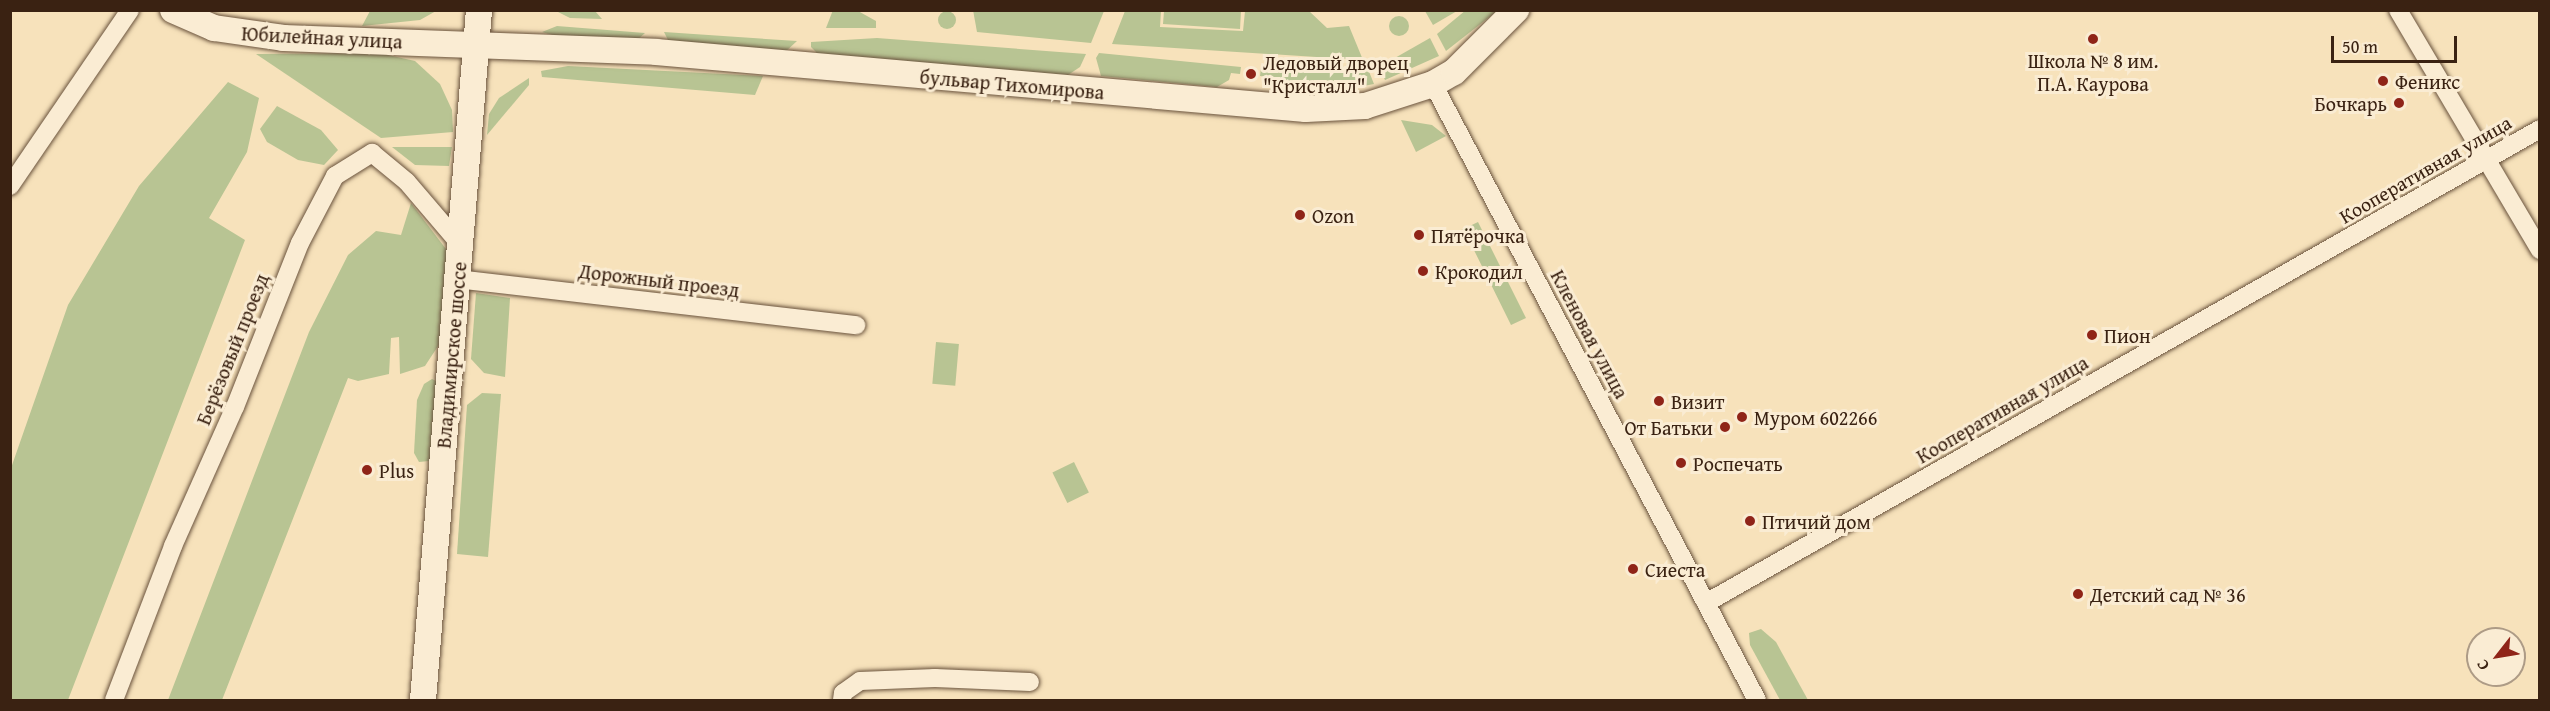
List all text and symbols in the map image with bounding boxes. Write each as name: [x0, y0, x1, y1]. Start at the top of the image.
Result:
street label: Юбилейная улица: [241, 21, 403, 53]
scale bar: [2334, 24, 2460, 62]
marker: Школа № 8 им. П.А. Каурова: [2086, 32, 2100, 46]
text: 50 m: [2342, 33, 2378, 60]
place label: Школа № 8 им. П.А. Каурова: [2028, 48, 2158, 95]
place label: Ледовый дворец "Кристалл": [1263, 51, 1409, 98]
street label: бульвар Тихомирова: [919, 64, 1105, 104]
marker: Ледовый дворец "Кристалл": [1244, 67, 1258, 81]
place label: Феникс: [2395, 69, 2460, 93]
marker: Феникс: [2376, 74, 2390, 88]
place label: Бочкарь: [2315, 91, 2387, 115]
marker: Бочкарь: [2392, 96, 2406, 110]
street label: Кооперативная улица: [2335, 110, 2515, 228]
place label: Ozon: [1312, 203, 1354, 227]
marker: Ozon: [1293, 208, 1307, 222]
place label: Пятёрочка: [1431, 223, 1525, 247]
marker: Пятёрочка: [1412, 228, 1426, 242]
street label: Дорожный проезд: [577, 258, 741, 302]
place label: Крокодил: [1435, 259, 1523, 283]
street label: Владимирское шоссе: [431, 261, 471, 449]
marker: Крокодил: [1416, 264, 1430, 278]
street label: Кленовая улица: [1546, 266, 1634, 402]
street label: Берёзовый проезд: [191, 270, 273, 428]
place label: Пион: [2104, 323, 2151, 347]
marker: Пион: [2085, 328, 2099, 342]
street label: Кооперативная улица: [1912, 350, 2092, 468]
place label: Визит: [1671, 389, 1724, 413]
marker: Визит: [1652, 394, 1666, 408]
place label: Муром 602266: [1754, 405, 1877, 429]
marker: Муром 602266: [1735, 410, 1749, 424]
place label: От Батьки: [1624, 415, 1713, 439]
marker: От Батьки: [1718, 420, 1732, 434]
place label: Роспечать: [1693, 451, 1783, 475]
marker: Роспечать: [1674, 456, 1688, 470]
place label: Plus: [379, 458, 414, 482]
marker: Plus: [360, 463, 374, 477]
place label: Птичий дом: [1762, 509, 1871, 533]
marker: Птичий дом: [1743, 514, 1757, 528]
place label: Сиеста: [1645, 557, 1705, 581]
marker: Сиеста: [1626, 562, 1640, 576]
place label: Детский сад № 36: [2090, 582, 2246, 606]
marker: Детский сад № 36: [2071, 587, 2085, 601]
north arrow: [2466, 627, 2526, 687]
text: С: [2470, 655, 2495, 675]

